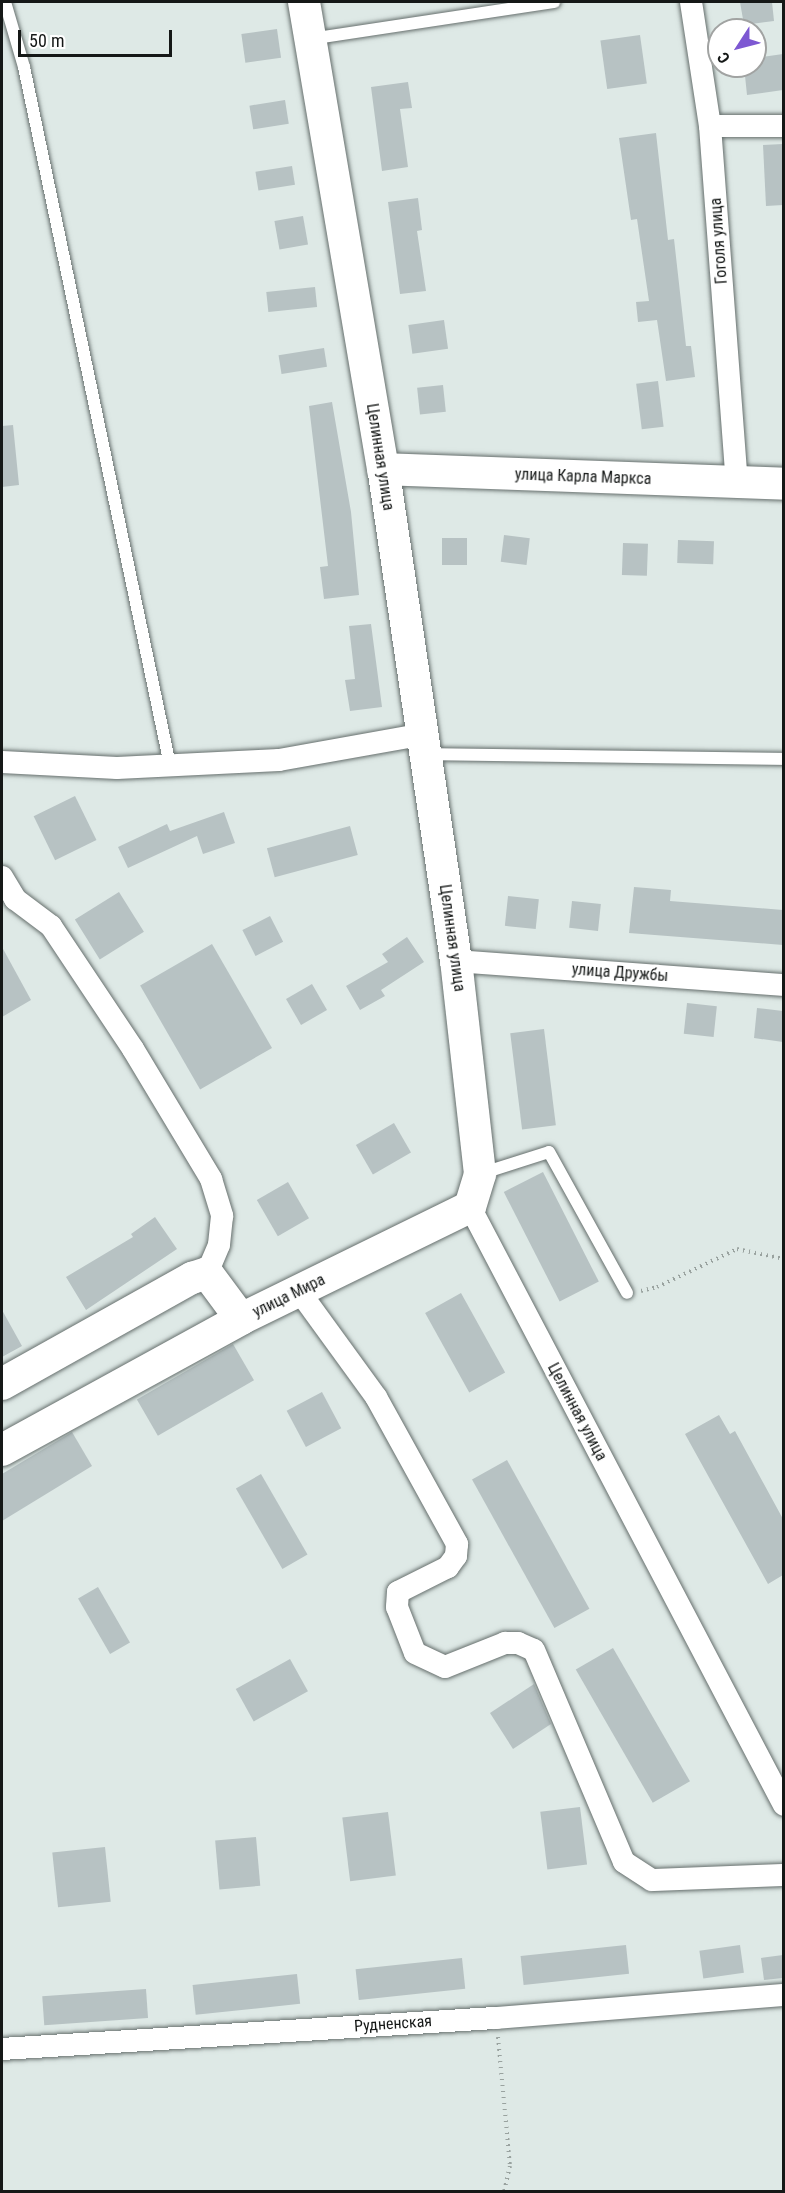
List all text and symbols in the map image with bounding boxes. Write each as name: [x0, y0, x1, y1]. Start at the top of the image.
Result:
scale bar: [21, 18, 176, 56]
north arrow: [707, 18, 767, 78]
text: 50 m: [29, 30, 64, 51]
text: С: [713, 48, 734, 67]
street label: Гоголя улица: [706, 197, 732, 285]
street label: Целинная улица: [362, 402, 398, 512]
street label: улица Карла Маркса: [514, 465, 652, 489]
street label: Целинная улица: [435, 883, 469, 993]
street label: улица Дружбы: [571, 960, 669, 986]
street label: улица Мира: [250, 1270, 328, 1322]
street label: Целинная улица: [543, 1360, 611, 1464]
street label: Рудненская: [353, 2012, 433, 2036]

